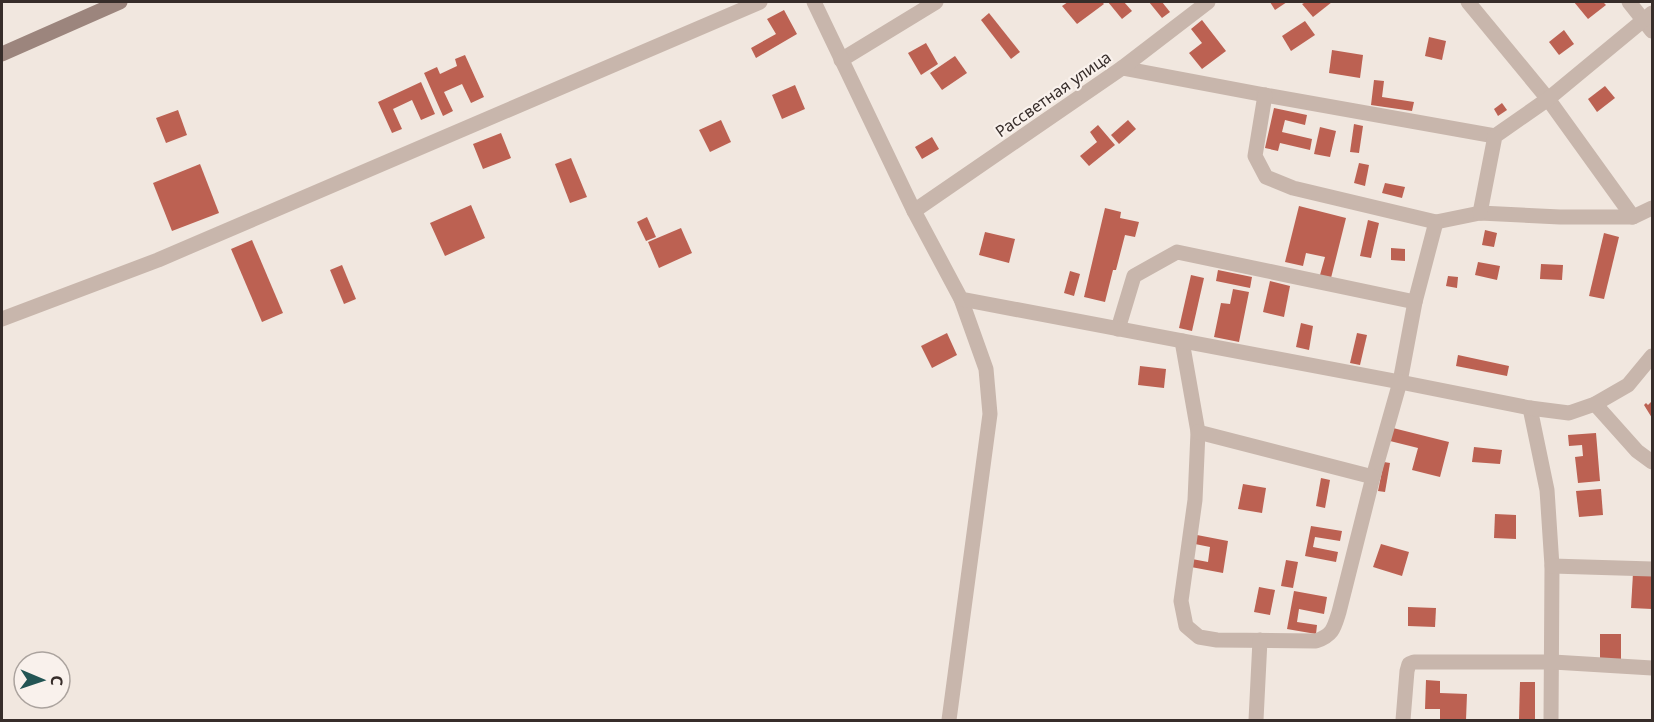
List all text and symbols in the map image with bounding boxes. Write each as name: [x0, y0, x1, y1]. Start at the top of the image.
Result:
street label: Рассветная улица: [991, 46, 1115, 142]
north arrow: [12, 650, 72, 710]
text: С: [46, 675, 68, 686]

